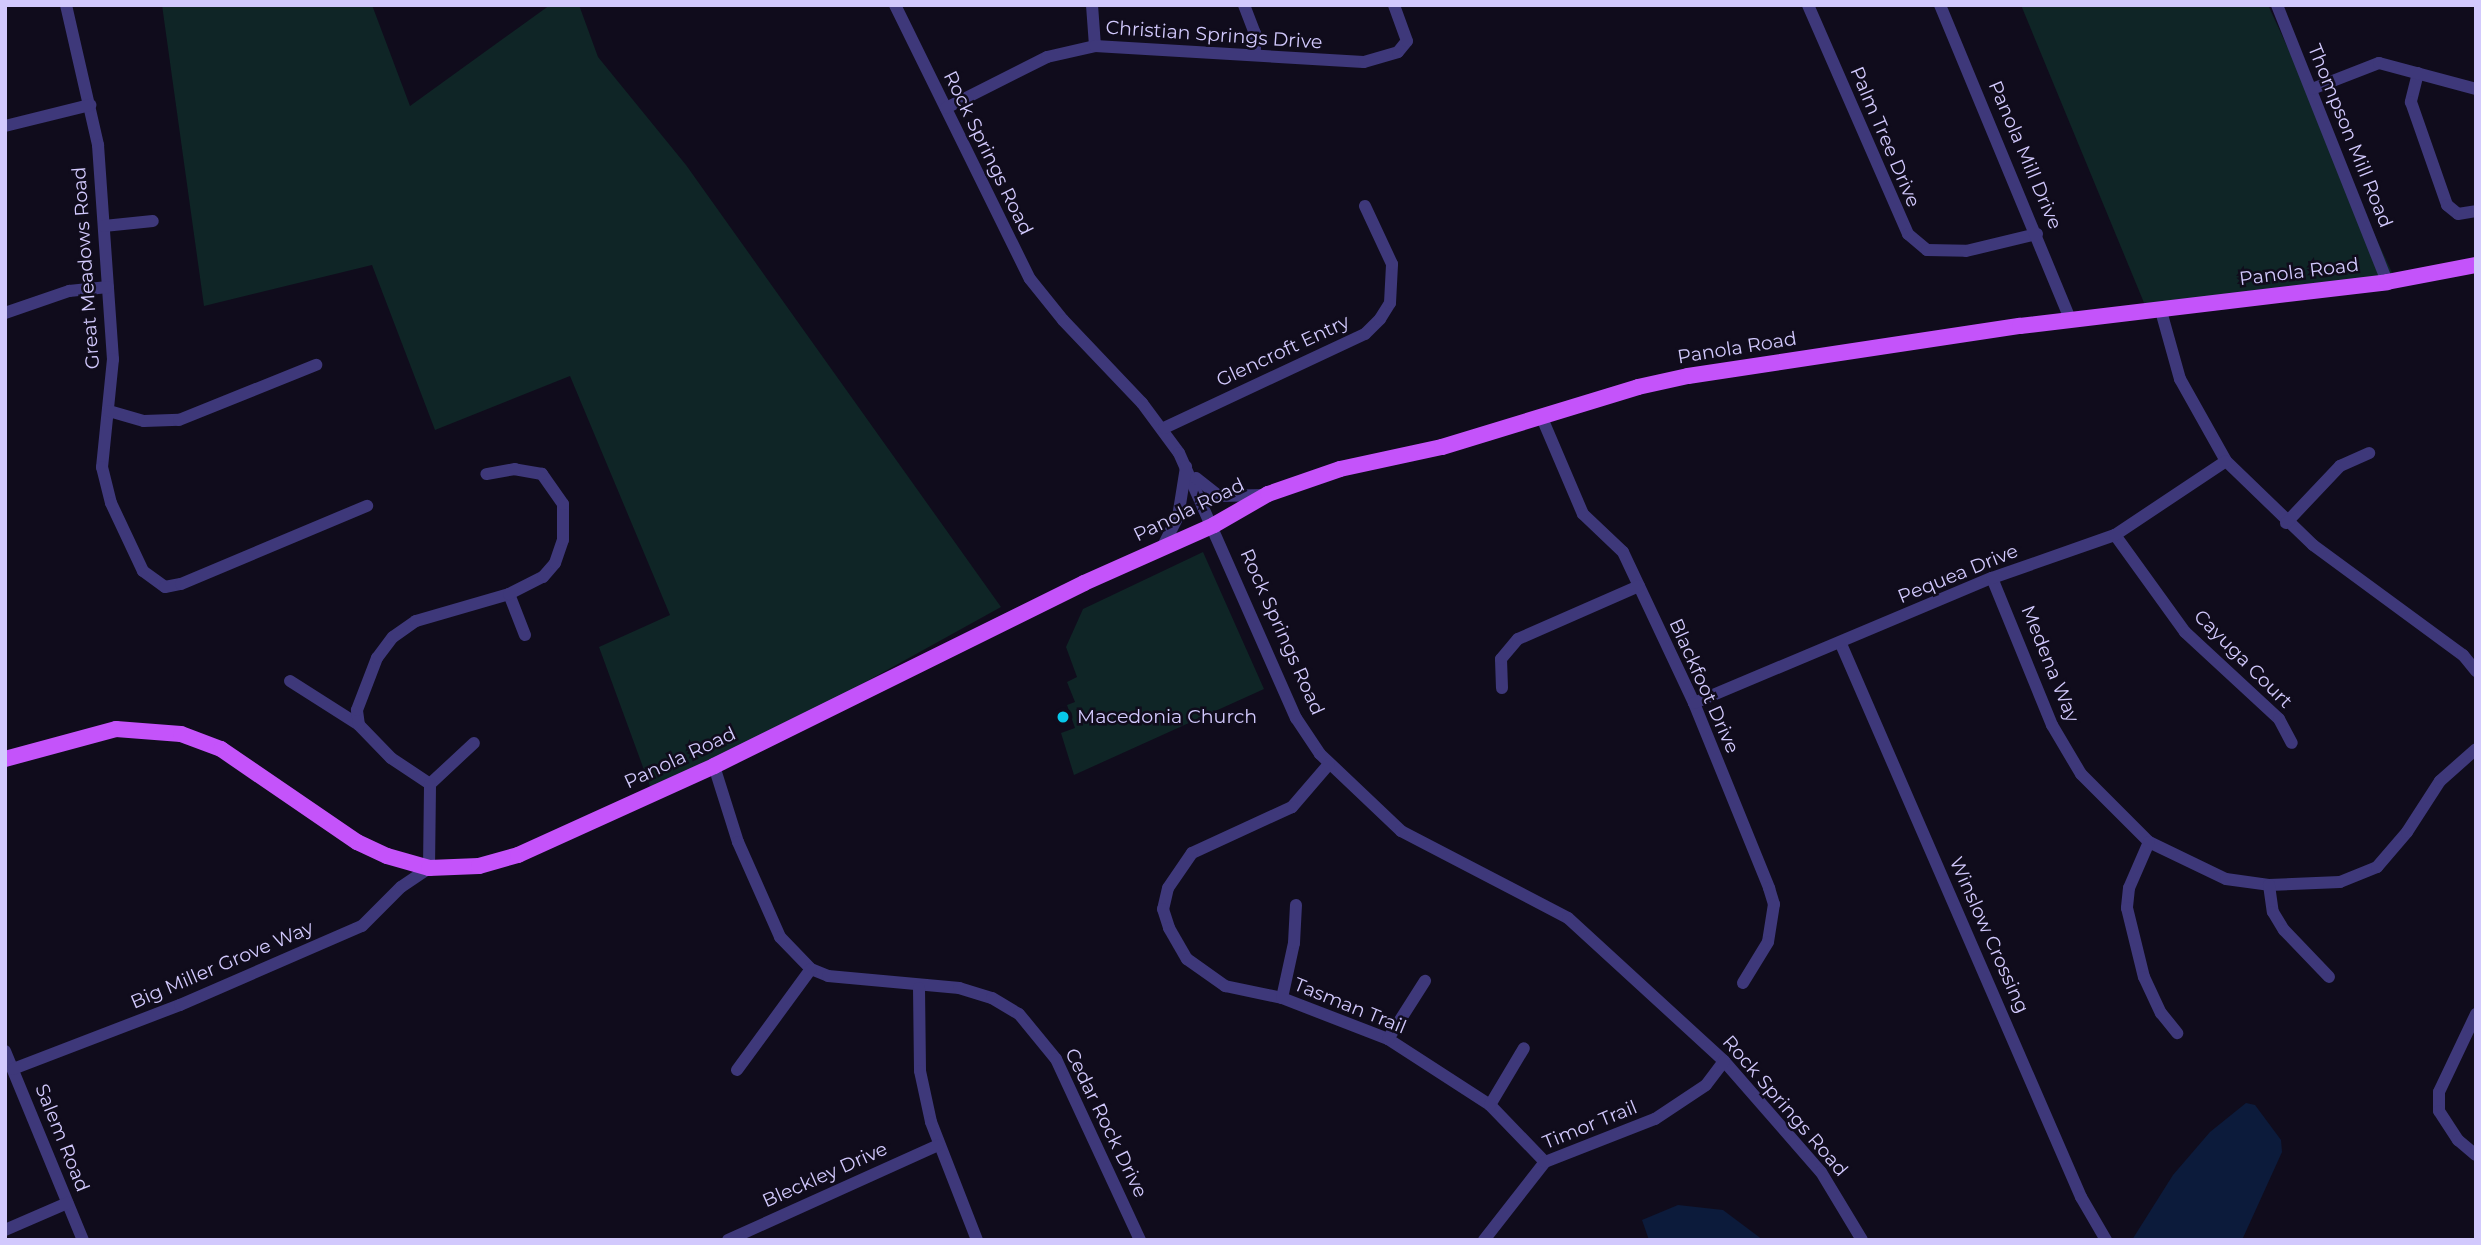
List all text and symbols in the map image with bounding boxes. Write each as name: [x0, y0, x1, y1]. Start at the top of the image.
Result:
street label: Christian Springs Drive: [1105, 16, 1323, 54]
street label: Thompson Mill Road: [2303, 41, 2397, 231]
street label: Palm Tree Drive: [1845, 63, 1925, 211]
street label: Rock Springs Road: [938, 67, 1038, 239]
street label: Panola Mill Drive: [1983, 77, 2067, 233]
street label: Great Meadows Road: [68, 166, 104, 370]
street label: Panola Road: [2238, 253, 2360, 291]
street label: Glencroft Entry: [1213, 310, 1353, 392]
street label: Panola Road: [1676, 327, 1798, 369]
street label: Panola Road: [1130, 473, 1248, 547]
street label: Pequea Drive: [1895, 540, 2021, 608]
street label: Rock Springs Road: [1235, 545, 1329, 719]
street label: Medena Way: [2016, 602, 2084, 726]
street label: Cayuga Court: [2189, 605, 2297, 713]
street label: Blackfoot Drive: [1664, 615, 1744, 757]
place label: Macedonia Church: [1077, 706, 1257, 728]
marker: Macedonia Church: [1055, 709, 1071, 725]
street label: Panola Road: [621, 722, 739, 794]
street label: Winslow Crossing: [1944, 853, 2034, 1017]
street label: Big Miller Grove Way: [127, 916, 317, 1014]
street label: Tasman Trail: [1291, 973, 1409, 1039]
street label: Rock Springs Road: [1718, 1031, 1852, 1181]
street label: Cedar Rock Drive: [1060, 1045, 1152, 1201]
street label: Salem Road: [30, 1081, 94, 1195]
street label: Timor Trail: [1540, 1096, 1640, 1154]
street label: Bleckley Drive: [759, 1137, 891, 1213]

